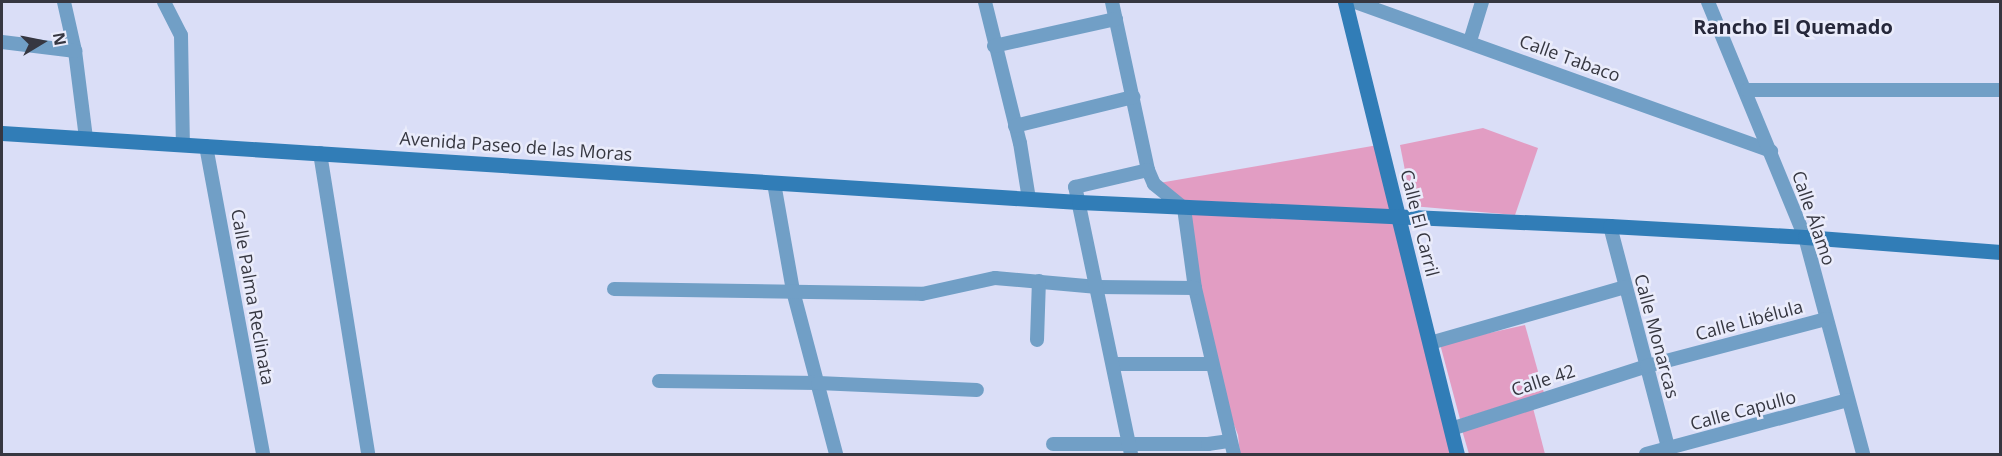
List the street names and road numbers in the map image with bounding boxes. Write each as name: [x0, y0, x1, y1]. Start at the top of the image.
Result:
street label: Calle Tabaco: [1517, 30, 1623, 86]
street label: Avenida Paseo de las Moras: [399, 127, 633, 165]
street label: Calle El Carril: [1396, 167, 1444, 279]
street label: Calle Álamo: [1788, 168, 1840, 268]
street label: Calle Palma Reclinata: [227, 207, 279, 387]
street label: Calle Monarcas: [1630, 271, 1684, 401]
street label: Calle Libélula: [1693, 295, 1805, 345]
street label: Calle 42: [1508, 360, 1578, 400]
street label: Calle Capullo: [1688, 386, 1798, 434]

